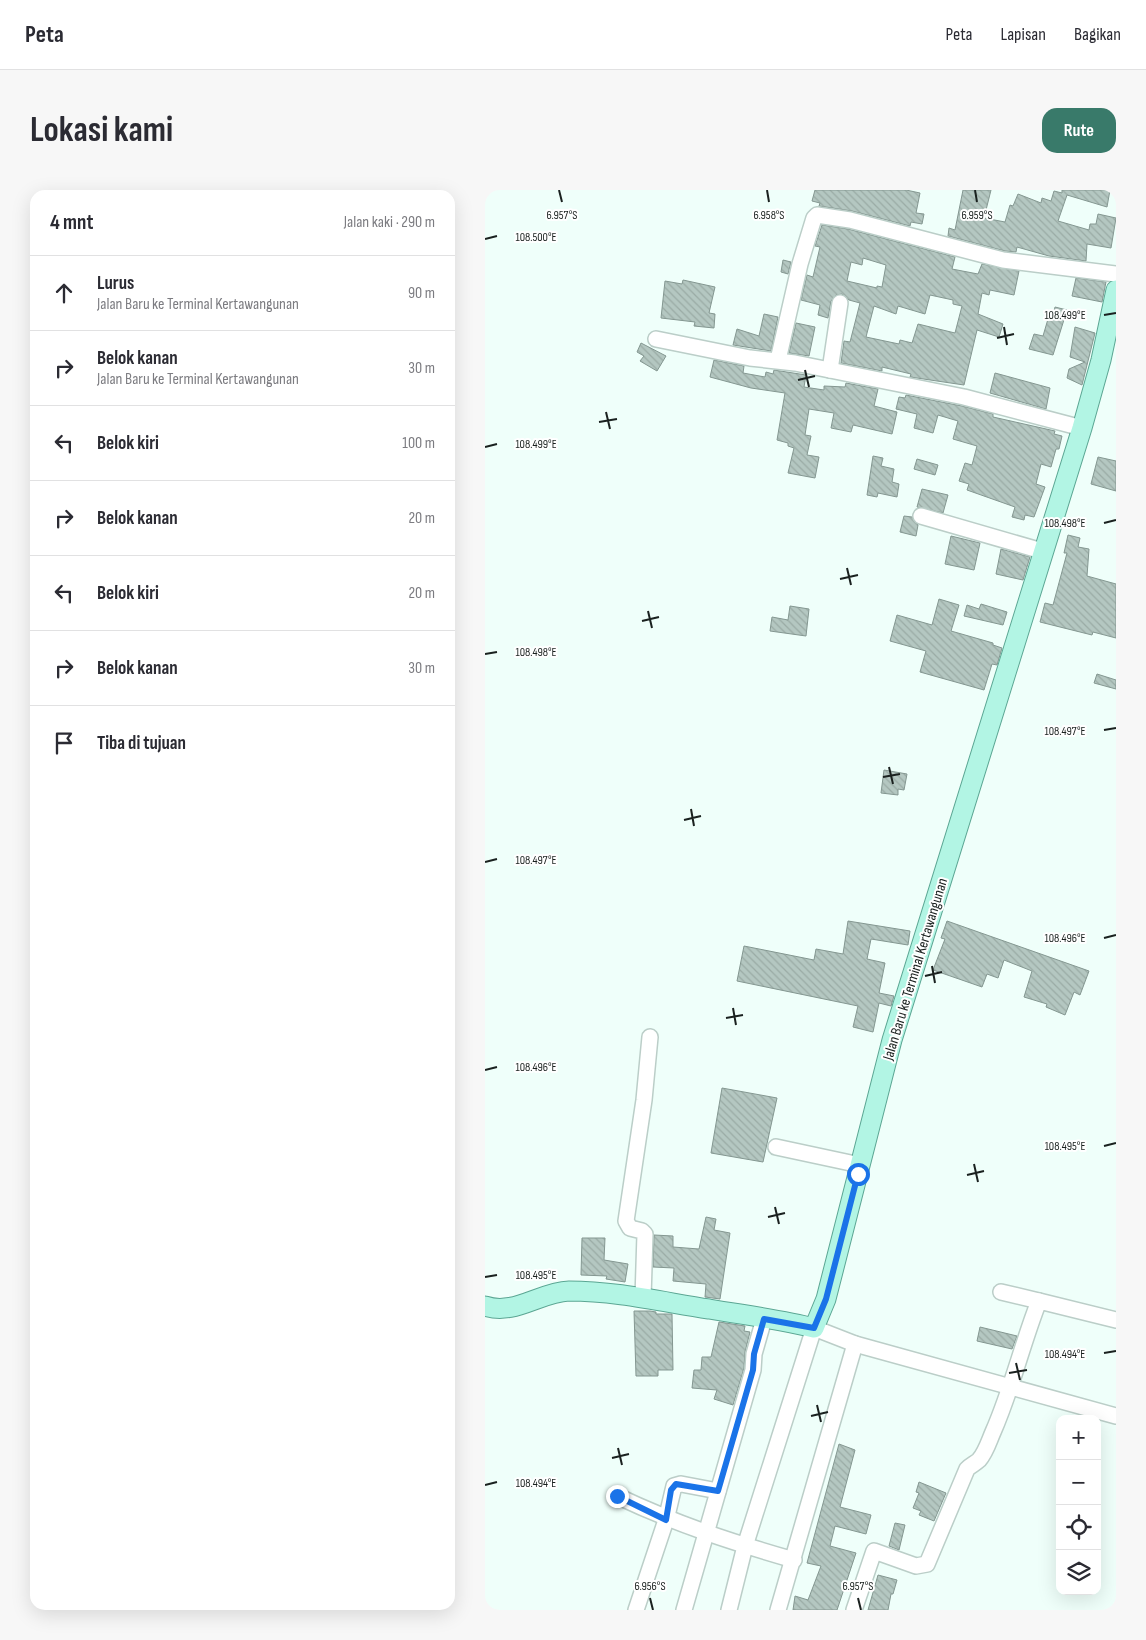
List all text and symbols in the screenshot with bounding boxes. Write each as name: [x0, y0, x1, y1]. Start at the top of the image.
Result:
text: Peta: [25, 20, 64, 49]
text: Peta: [945, 24, 973, 45]
text: Lapisan: [1001, 24, 1046, 45]
text: Bagikan: [1074, 24, 1121, 45]
button: Rute: [1042, 108, 1116, 153]
text: Lokasi kami: [30, 109, 173, 152]
text: 6.957°S: [546, 208, 578, 223]
text: 6.958°S: [754, 208, 784, 223]
text: 6.959°S: [961, 208, 993, 223]
text: 4 mnt: [50, 210, 93, 235]
text: Jalan kaki · 290 m: [344, 213, 435, 232]
text: 108.500°E: [516, 230, 557, 245]
text: Lurus: [97, 272, 134, 295]
icon: ahead: [50, 279, 78, 307]
text: 90 m: [408, 284, 435, 303]
text: Jalan Baru ke Terminal Kertawangunan: [97, 295, 299, 314]
text: 108.499°E: [1044, 308, 1086, 323]
text: Belok kanan: [97, 347, 178, 370]
icon: right: [50, 354, 78, 382]
text: 30 m: [408, 359, 435, 378]
text: Jalan Baru ke Terminal Kertawangunan: [97, 370, 299, 389]
icon: left: [50, 429, 78, 457]
text: Belok kiri: [97, 432, 159, 455]
text: 100 m: [402, 434, 435, 453]
text: 108.499°E: [515, 437, 557, 452]
icon: right: [50, 504, 78, 532]
text: Belok kanan: [97, 507, 178, 530]
text: 20 m: [408, 509, 435, 528]
text: 108.498°E: [1045, 516, 1086, 531]
icon: left: [50, 579, 78, 607]
text: Belok kiri: [97, 582, 159, 605]
text: 20 m: [408, 584, 435, 603]
text: 108.498°E: [516, 645, 557, 660]
icon: right: [50, 654, 78, 682]
text: Belok kanan: [97, 657, 178, 680]
text: 30 m: [408, 659, 435, 678]
text: 108.497°E: [1044, 724, 1086, 739]
icon: arrive: [50, 729, 78, 757]
text: Tiba di tujuan: [97, 732, 186, 755]
text: 108.497°E: [515, 853, 557, 868]
street label: Jalan Baru ke Terminal Kertawangunan: [878, 876, 952, 1063]
text: 108.496°E: [1044, 931, 1086, 946]
text: 108.496°E: [515, 1060, 557, 1075]
text: 108.495°E: [1045, 1139, 1085, 1154]
route start: [847, 1163, 870, 1186]
text: 108.495°E: [516, 1268, 556, 1283]
text: 108.494°E: [1045, 1347, 1085, 1362]
map controls: [1056, 1415, 1101, 1595]
button: +: [1056, 1415, 1101, 1460]
button: −: [1056, 1460, 1101, 1505]
text: 108.494°E: [516, 1476, 556, 1491]
route end: [606, 1485, 629, 1508]
button: locate: [1056, 1505, 1101, 1550]
button: layers: [1056, 1550, 1101, 1595]
text: 6.956°S: [634, 1579, 666, 1594]
text: 6.957°S: [842, 1579, 874, 1594]

